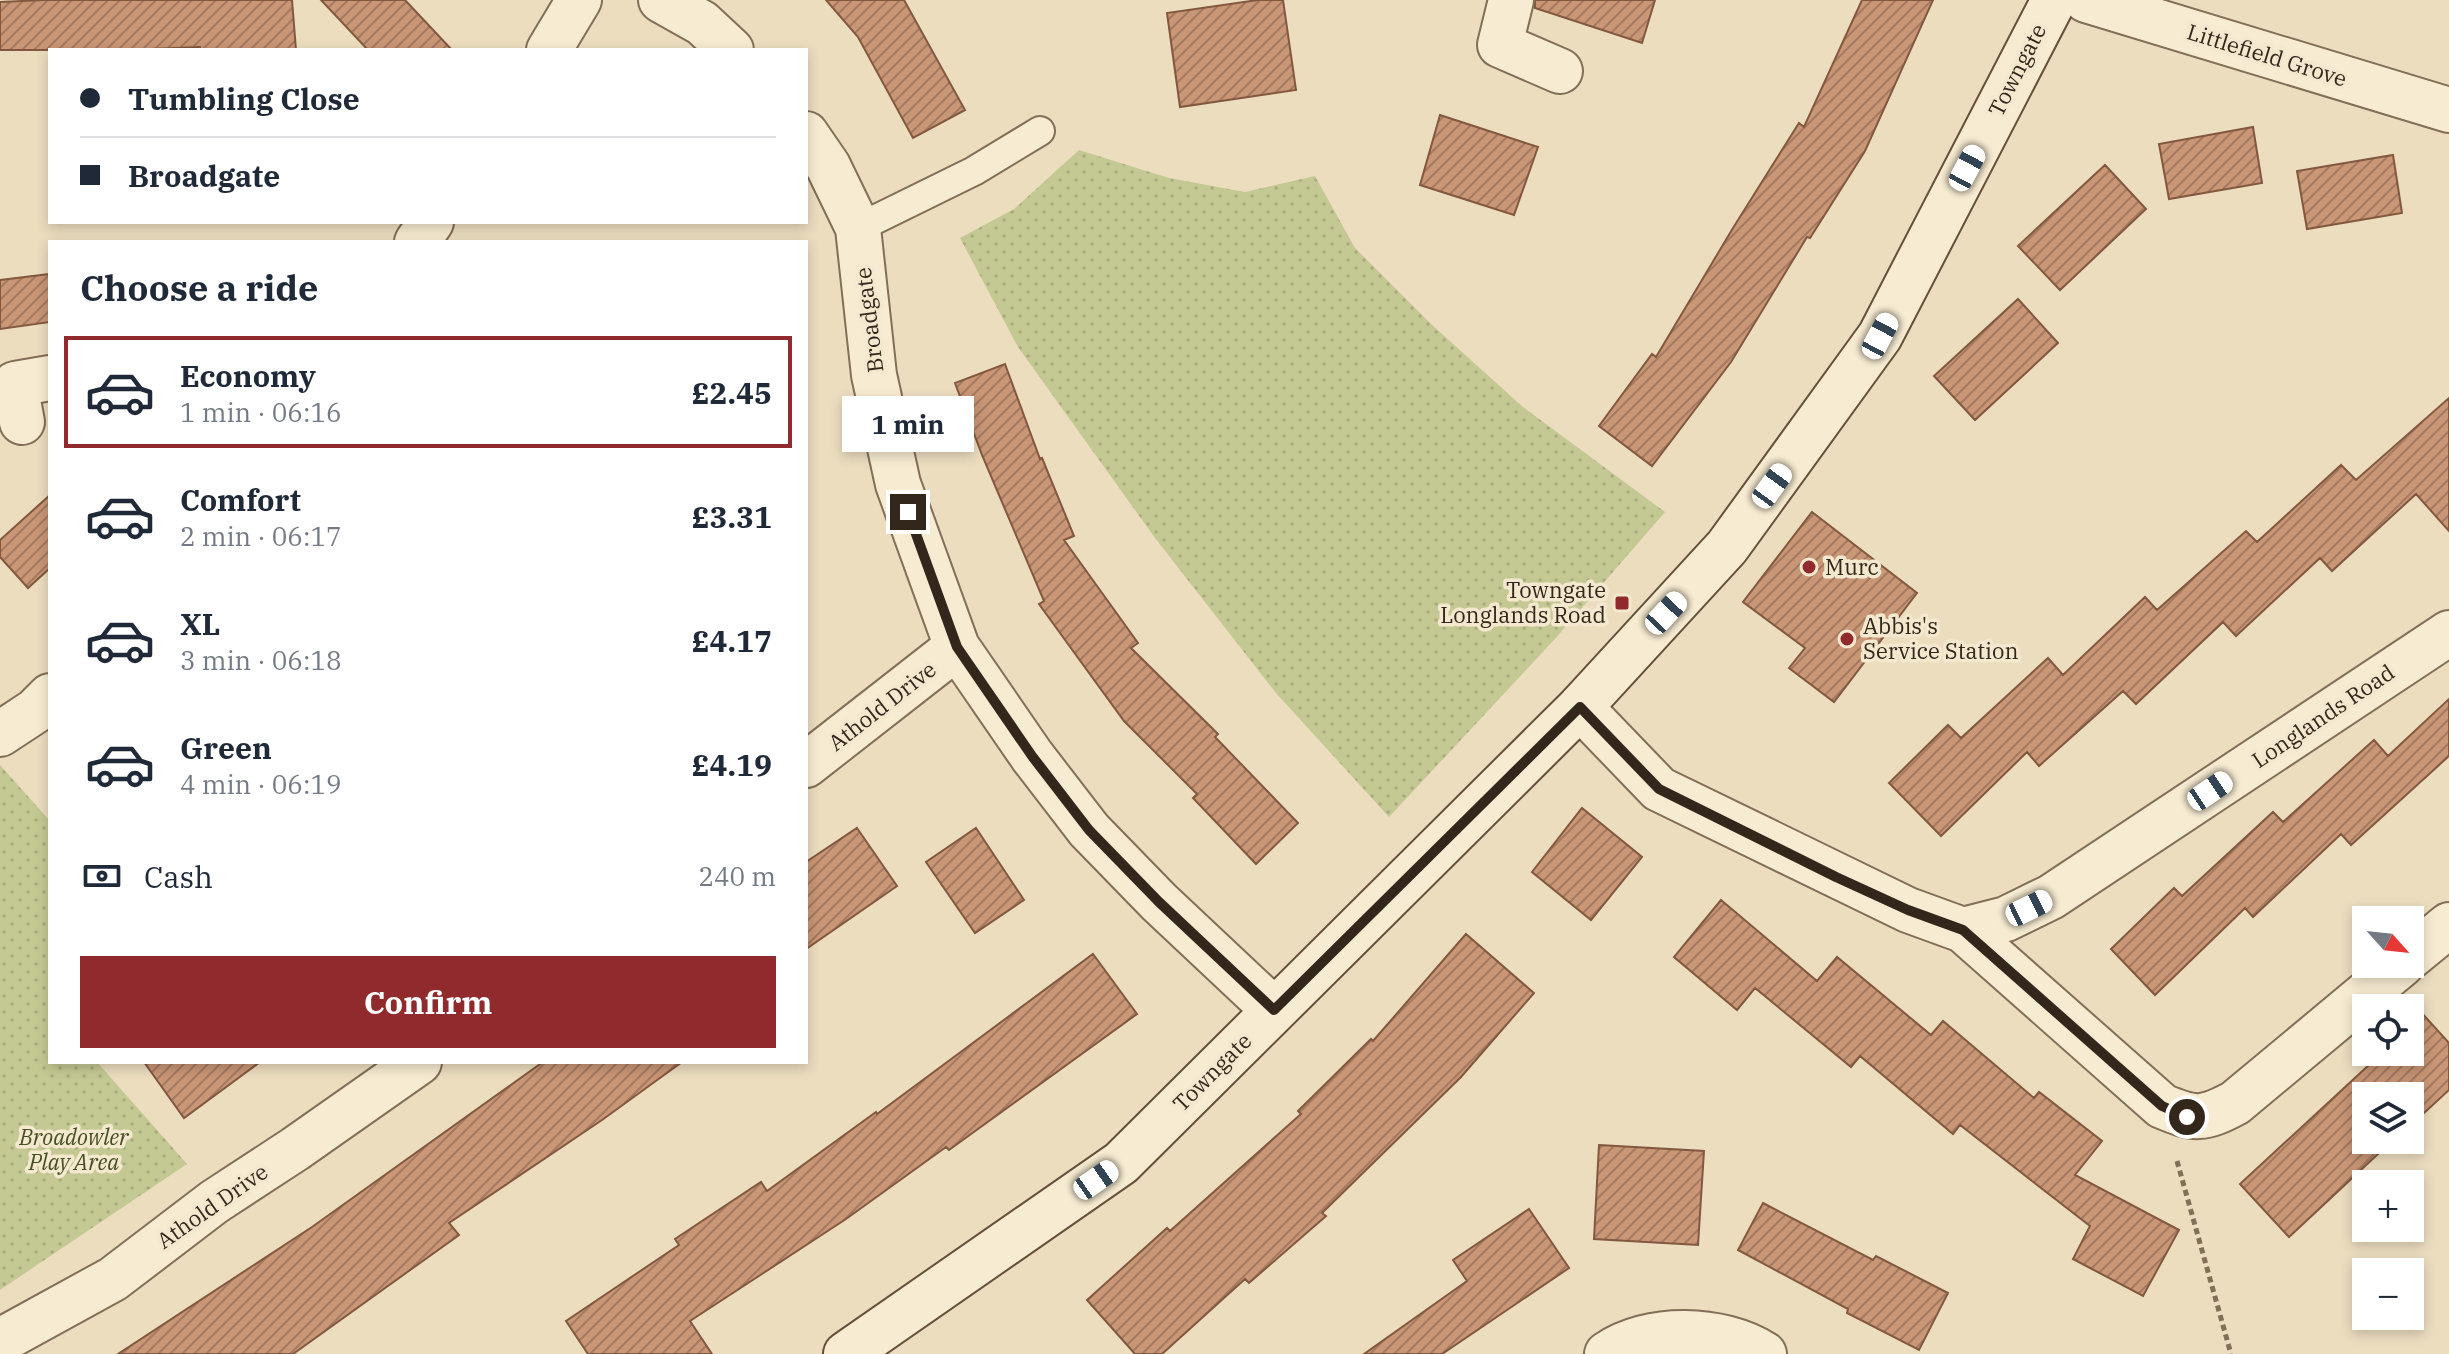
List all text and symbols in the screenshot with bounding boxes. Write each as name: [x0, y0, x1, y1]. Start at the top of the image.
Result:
street label: Littlefield Grove: [2184, 16, 2351, 93]
street label: Towngate: [1981, 19, 2052, 121]
text: Tumbling Close: [128, 79, 360, 118]
car: [1945, 141, 1989, 195]
text: Broadgate: [128, 156, 280, 195]
text: Choose a ride: [80, 264, 319, 311]
street label: Broadgate: [848, 266, 889, 374]
car: [1858, 309, 1902, 363]
icon: car: [84, 356, 156, 428]
text: Economy: [180, 356, 316, 395]
text: £2.45: [692, 373, 772, 412]
text: 1 min · 06:16: [180, 395, 342, 429]
callout: 1 min: [842, 396, 974, 452]
text: 1 min: [872, 407, 944, 441]
car: [1748, 460, 1796, 512]
icon: car: [84, 480, 156, 552]
text: Comfort: [180, 480, 301, 519]
route end: [890, 494, 926, 530]
text: £3.31: [692, 497, 772, 536]
text: 2 min · 06:17: [180, 519, 342, 553]
place label: Murc: [1825, 552, 1879, 581]
marker: Murc: [1800, 558, 1818, 576]
place label: Towngate Longlands Road: [1440, 575, 1606, 629]
car: [1641, 587, 1691, 639]
marker: Towngate Longlands Road: [1613, 594, 1631, 612]
icon: car: [84, 604, 156, 676]
text: XL: [180, 604, 220, 643]
place label: Abbis's Service Station: [1863, 611, 2019, 665]
text: £4.17: [692, 621, 772, 660]
marker: Abbis's Service Station: [1838, 630, 1856, 648]
text: 3 min · 06:18: [180, 643, 342, 677]
street label: Athold Drive: [822, 654, 942, 757]
street label: Longlands Road: [2246, 657, 2400, 774]
icon: car: [84, 728, 156, 800]
text: Green: [180, 728, 272, 767]
text: £4.19: [692, 745, 772, 784]
text: 4 min · 06:19: [180, 767, 342, 801]
car: [2183, 768, 2237, 814]
icon: cash: [80, 854, 124, 898]
text: Cash: [144, 857, 213, 896]
text: 240 m: [698, 859, 776, 893]
car: [2002, 887, 2056, 929]
north arrow: [2352, 906, 2424, 978]
map controls: [2352, 906, 2424, 1330]
button: Confirm: [80, 956, 776, 1048]
button: locate: [2352, 994, 2424, 1066]
street label: Towngate: [1166, 1026, 1257, 1117]
button: layers: [2352, 1082, 2424, 1154]
route start: [2169, 1099, 2205, 1135]
park label: Broadowler Play Area: [18, 1122, 130, 1176]
car: [1069, 1156, 1123, 1204]
street label: Athold Drive: [150, 1157, 273, 1255]
button: +: [2352, 1170, 2424, 1242]
button: −: [2352, 1258, 2424, 1330]

